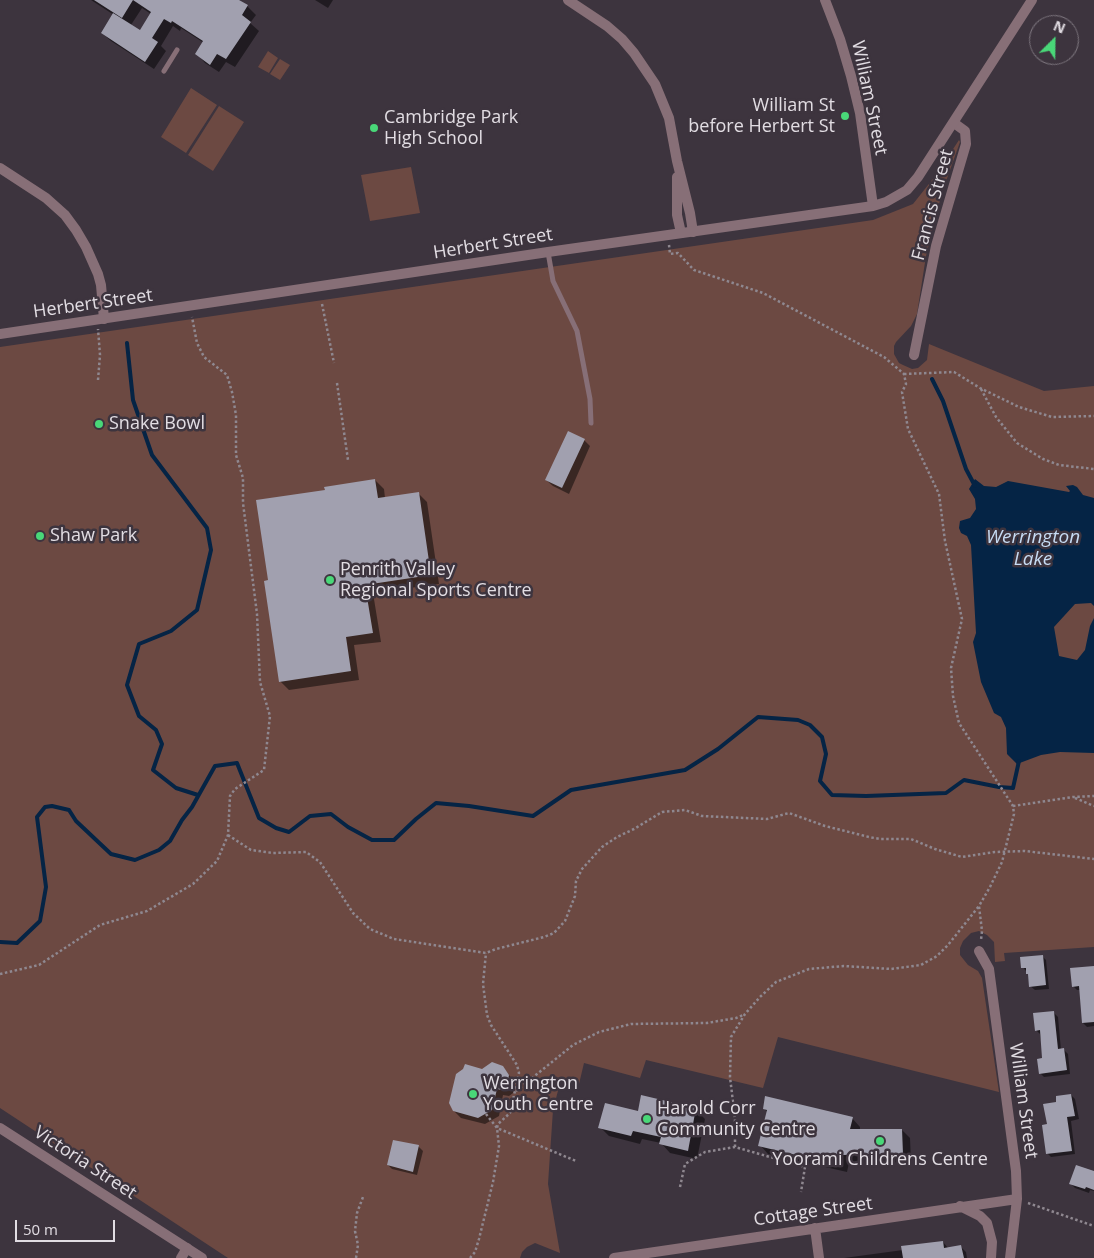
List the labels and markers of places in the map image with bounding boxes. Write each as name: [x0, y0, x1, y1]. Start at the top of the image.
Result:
place label: William St before Herbert St: [688, 95, 835, 138]
place label: Cambridge Park High School: [384, 107, 518, 150]
marker: William St before Herbert St: [839, 110, 851, 122]
marker: Cambridge Park High School: [368, 122, 380, 134]
place label: Snake Bowl: [109, 413, 205, 435]
marker: Snake Bowl: [93, 418, 105, 430]
place label: Shaw Park: [50, 525, 137, 547]
marker: Shaw Park: [34, 530, 46, 542]
place label: Penrith Valley Regional Sports Centre: [340, 559, 532, 602]
marker: Penrith Valley Regional Sports Centre: [324, 574, 336, 586]
place label: Werrington Youth Centre: [483, 1073, 593, 1116]
marker: Werrington Youth Centre: [467, 1088, 479, 1100]
place label: Harold Corr Community Centre: [657, 1098, 816, 1140]
marker: Harold Corr Community Centre: [641, 1113, 653, 1125]
marker: Yoorami Childrens Centre: [874, 1135, 886, 1147]
place label: Yoorami Childrens Centre: [772, 1149, 988, 1171]

